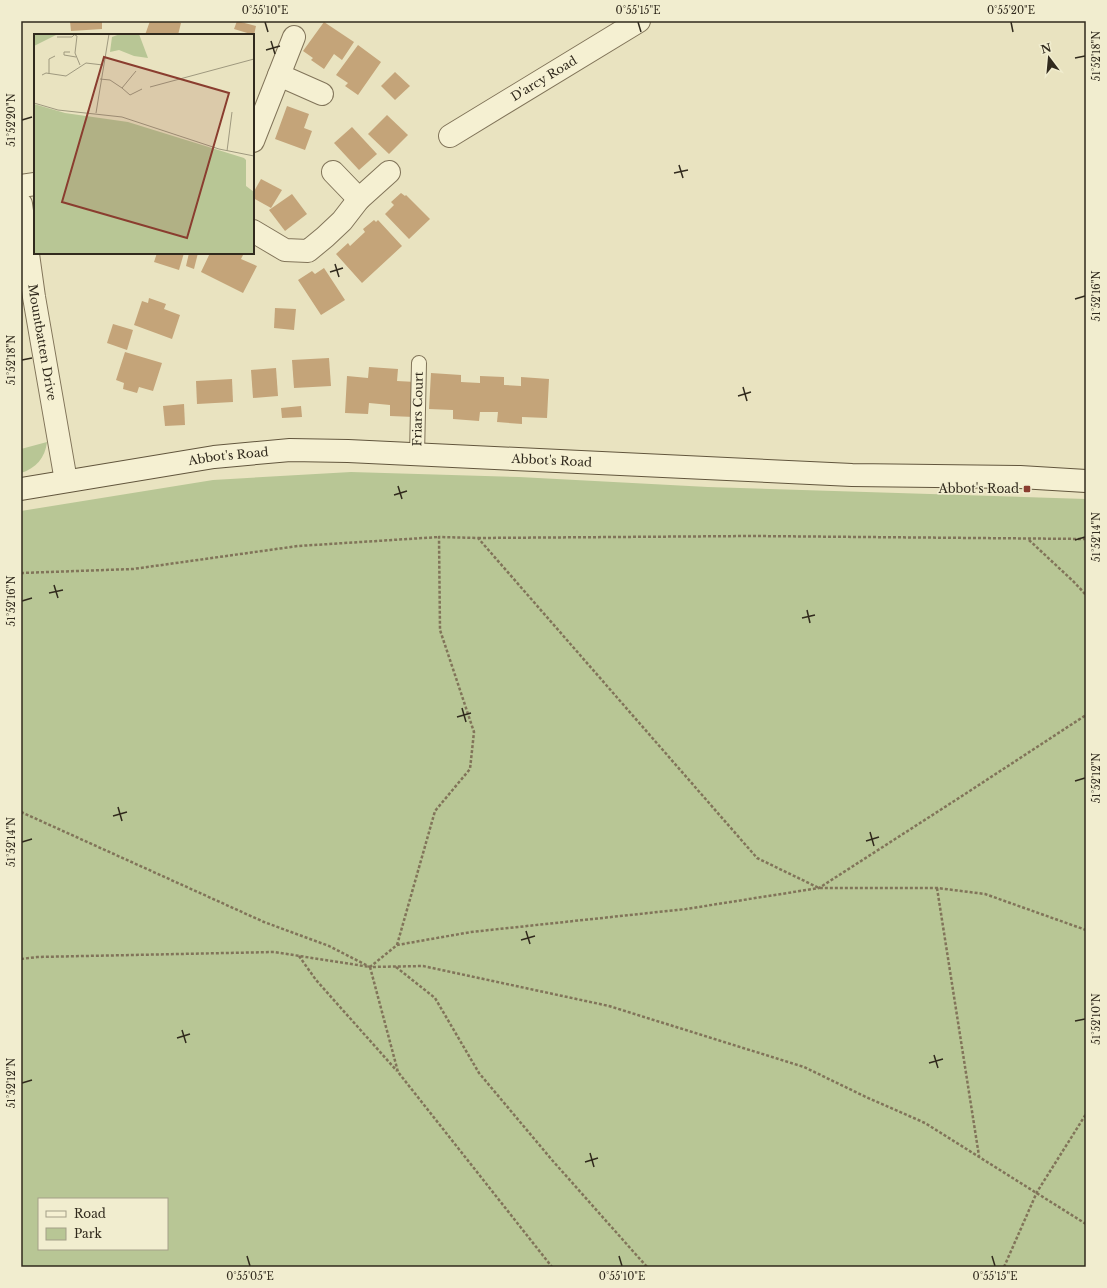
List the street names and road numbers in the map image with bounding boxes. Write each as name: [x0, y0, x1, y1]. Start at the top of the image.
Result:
street label: D'arcy Road: [508, 53, 579, 104]
street label: Mountbatten Drive: [25, 283, 60, 402]
street label: Friars Court: [409, 371, 426, 447]
street label: Abbot's Road: [186, 444, 269, 468]
street label: Abbot's Road: [510, 451, 592, 470]

